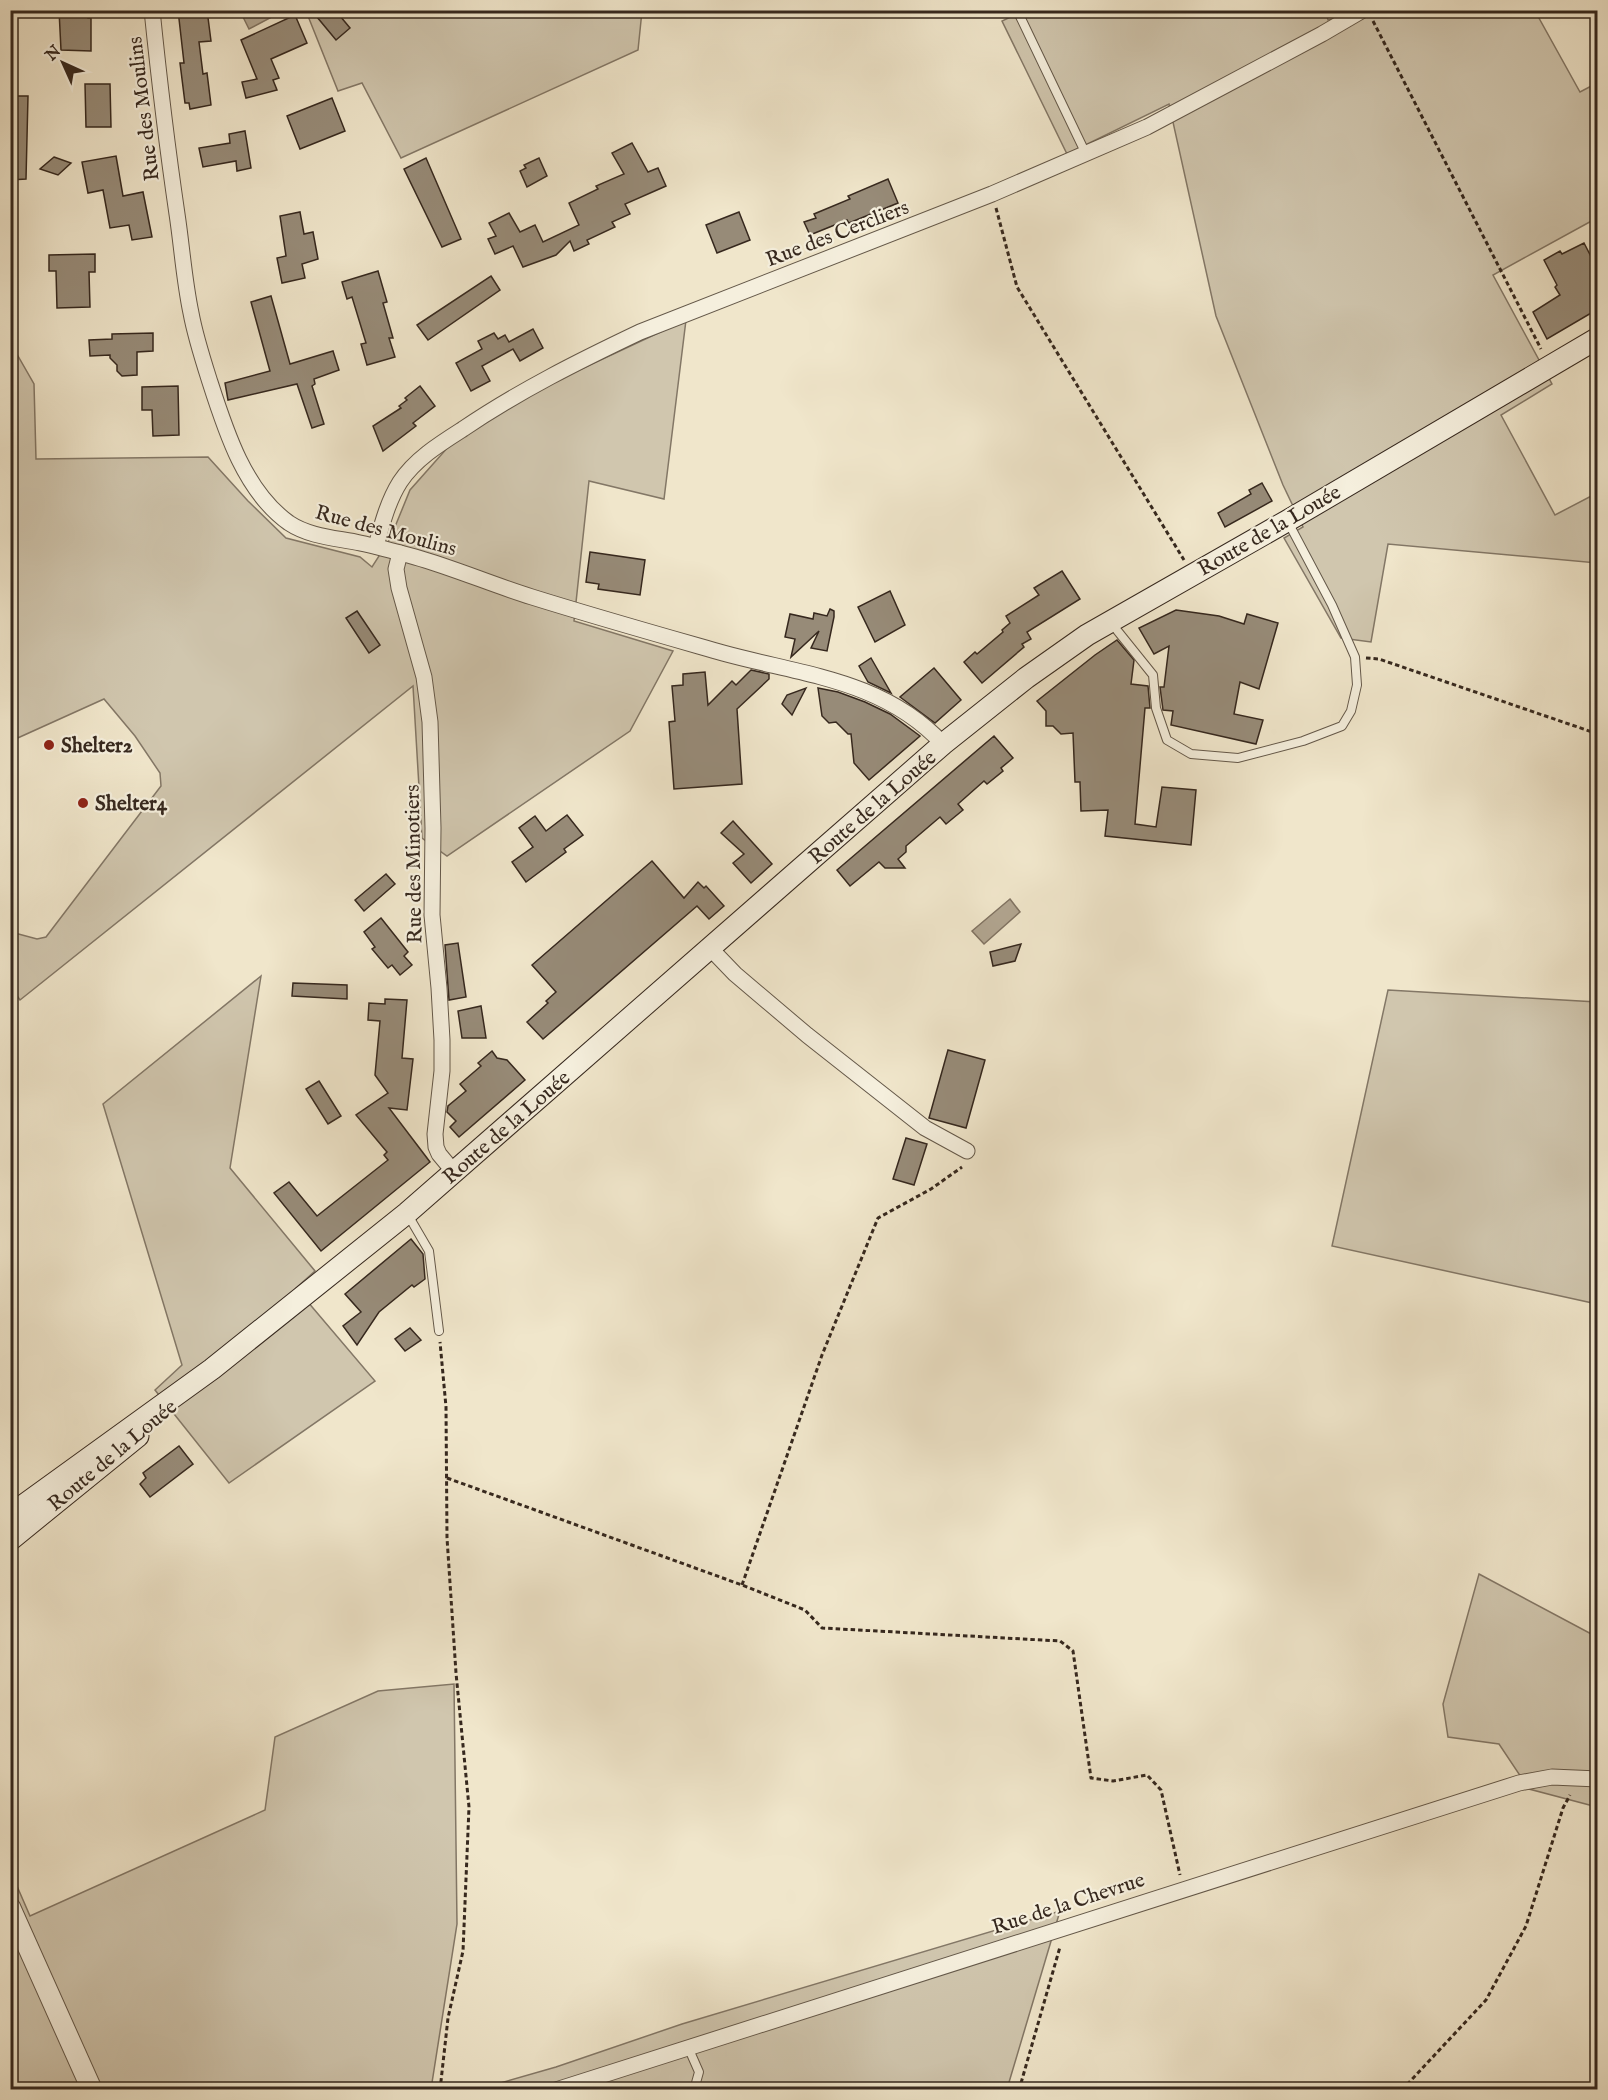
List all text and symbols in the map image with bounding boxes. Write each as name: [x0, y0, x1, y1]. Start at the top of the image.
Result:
north arrow: [33, 33, 93, 93]
street label: Rue des Moulins: [122, 35, 167, 183]
text: N: [41, 42, 66, 66]
street label: Rue des Cercliers: [762, 195, 913, 274]
street label: Route de la Louée: [1193, 479, 1346, 583]
street label: Rue des Moulins: [312, 500, 459, 563]
place label: Shelter2: [61, 733, 133, 760]
marker: Shelter2: [42, 738, 56, 752]
street label: Route de la Louée: [803, 745, 943, 871]
street label: Rue des Minotiers: [400, 784, 429, 944]
place label: Shelter4: [95, 791, 168, 818]
marker: Shelter4: [76, 796, 90, 810]
street label: Route de la Louée: [437, 1065, 577, 1191]
street label: Route de la Louée: [43, 1394, 184, 1518]
street label: Rue de la Chevrue: [989, 1867, 1149, 1942]

